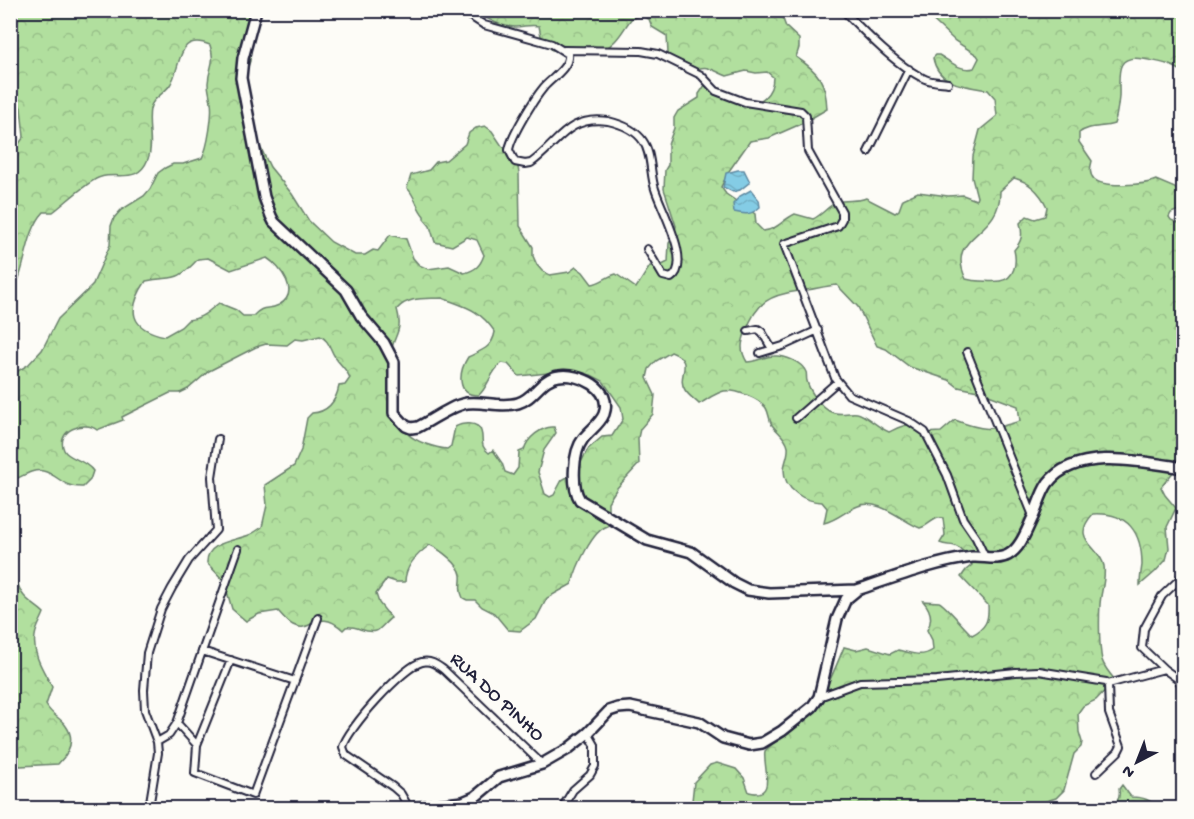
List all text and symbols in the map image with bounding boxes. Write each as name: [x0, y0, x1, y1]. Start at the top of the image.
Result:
street label: RUA DO PINHO: [444, 648, 548, 748]
north arrow: [1107, 732, 1167, 792]
text: N: [1119, 760, 1140, 781]

